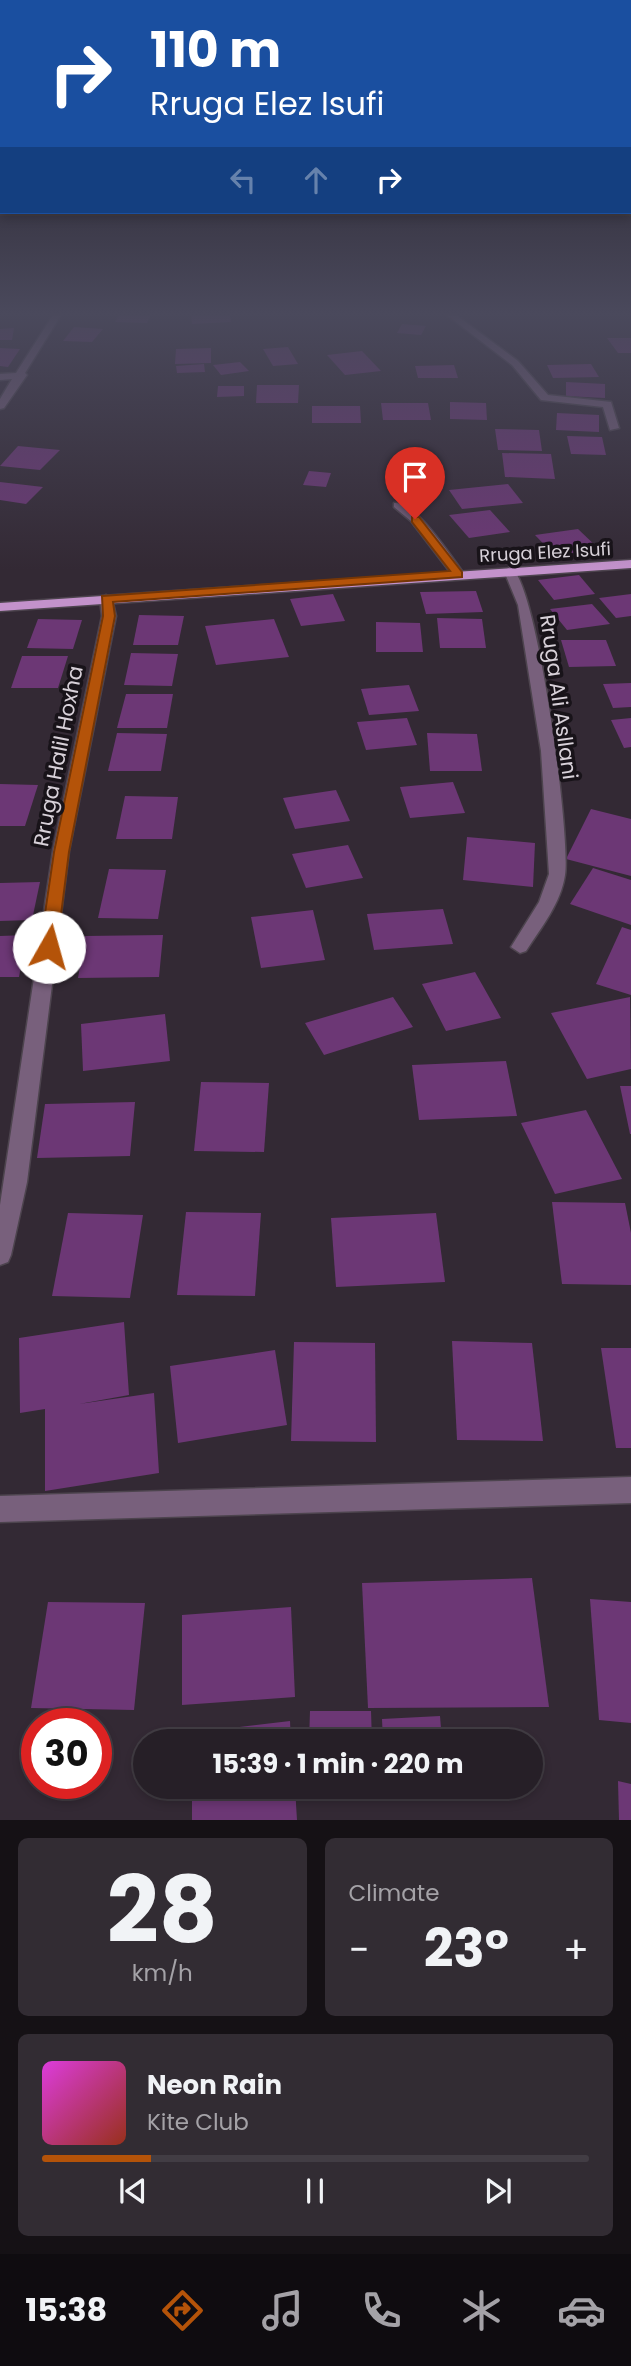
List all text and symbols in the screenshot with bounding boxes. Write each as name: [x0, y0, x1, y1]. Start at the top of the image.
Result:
text: 110 m: [150, 16, 281, 84]
icon: right: [35, 28, 126, 119]
text: Rruga Elez Isufi: [150, 81, 384, 126]
icon: left: [224, 161, 262, 199]
icon: ahead: [297, 161, 335, 199]
icon: right: [370, 161, 408, 199]
pin: [385, 447, 445, 519]
icon: arrive: [396, 458, 434, 496]
street label: Rruga Elez Isufi: [479, 536, 611, 568]
street label: Rruga Ali Asllani: [533, 613, 585, 781]
street label: Rruga Halil Hoxha: [26, 663, 90, 849]
position arrow: [12, 910, 86, 984]
speed limit sign: 30: [21, 1708, 112, 1799]
text: 15:39 · 1 min · 220 m: [212, 1746, 464, 1782]
text: 28: [107, 1846, 218, 1974]
text: Climate: [349, 1877, 439, 1909]
text: 23°: [424, 1912, 509, 1985]
text: −: [349, 1923, 369, 1976]
text: +: [563, 1923, 589, 1976]
text: km/h: [132, 1957, 193, 1989]
text: Neon Rain: [147, 2067, 282, 2103]
text: Kite Club: [147, 2106, 249, 2138]
icon: previous: [114, 2172, 152, 2210]
icon: pause: [296, 2172, 334, 2210]
icon: next: [479, 2172, 517, 2210]
icon: directions: [158, 2286, 207, 2335]
icon: music: [258, 2286, 307, 2335]
icon: phone: [357, 2286, 406, 2335]
icon: climate: [457, 2286, 506, 2335]
icon: car: [557, 2286, 606, 2335]
text: 15:38: [25, 2287, 107, 2332]

